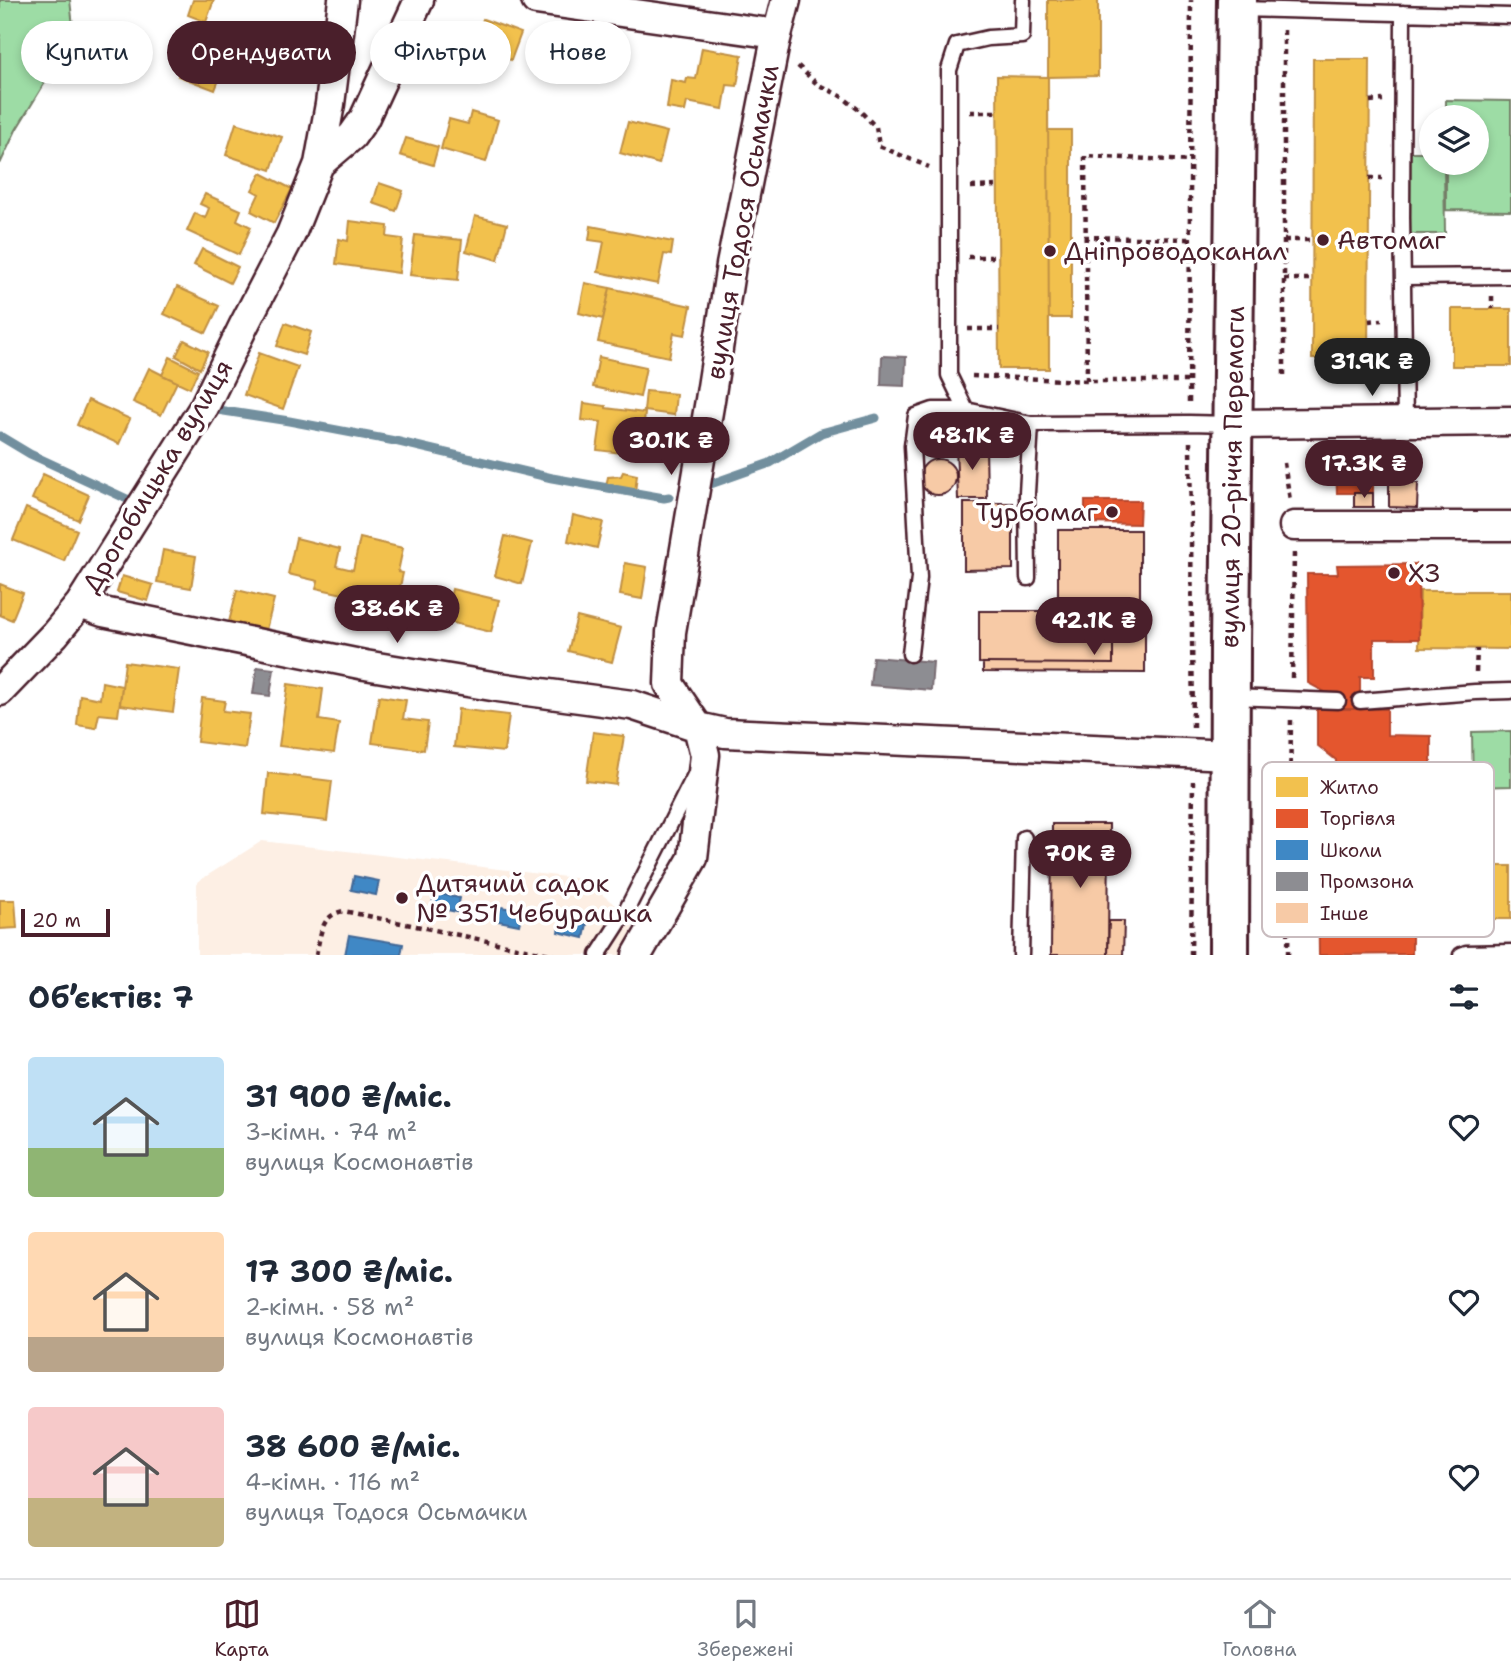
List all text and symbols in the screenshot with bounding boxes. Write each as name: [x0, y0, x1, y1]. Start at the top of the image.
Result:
chip: Купити: [21, 21, 153, 84]
chip: Орендувати: [167, 21, 356, 84]
chip: Фільтри: [370, 21, 511, 84]
chip: Нове: [525, 21, 631, 84]
street label: вулиця Тодося Осьмачки: [697, 62, 786, 382]
map controls: [1419, 105, 1489, 175]
button: layers: [1419, 105, 1489, 175]
place label: Автомаг: [1337, 222, 1446, 257]
marker: Автомаг: [1315, 232, 1331, 248]
place label: Дніпроводоканал: [1064, 233, 1288, 268]
marker: Дніпроводоканал: [1042, 243, 1058, 259]
street label: вулиця 20-річчя Перемоги: [1211, 306, 1252, 648]
pin: 31.9K ₴: [1307, 338, 1437, 398]
text: 31.9K ₴: [1330, 346, 1414, 376]
street label: Дрогобицька вулиця: [73, 352, 240, 599]
pin: 48.1K ₴: [907, 412, 1037, 472]
pin: 30.1K ₴: [606, 418, 736, 477]
text: 48.1K ₴: [929, 420, 1015, 450]
text: 30.1K ₴: [629, 425, 713, 455]
pin: 17.3K ₴: [1299, 440, 1429, 500]
text: 17.3K ₴: [1321, 448, 1407, 478]
place label: Турбомаг: [975, 494, 1098, 529]
marker: Турбомаг: [1104, 504, 1120, 520]
place label: ХЗ: [1408, 555, 1440, 590]
marker: ХЗ: [1386, 565, 1402, 581]
pin: 38.6K ₴: [332, 586, 462, 645]
text: 38.6K ₴: [351, 593, 443, 623]
pin: 42.1K ₴: [1029, 598, 1159, 657]
text: 42.1K ₴: [1052, 605, 1136, 635]
legend: [1262, 762, 1494, 937]
text: Житло: [1320, 775, 1379, 800]
text: Торгівля: [1320, 806, 1396, 831]
pin: 70K ₴: [1031, 830, 1129, 890]
text: 70K ₴: [1044, 838, 1116, 868]
text: Школи: [1320, 838, 1382, 863]
place label: Дитячий садок № 351 Чебурашка: [416, 865, 652, 930]
text: Промзона: [1320, 869, 1414, 894]
marker: Дитячий садок № 351 Чебурашка: [394, 890, 410, 906]
text: Інше: [1320, 901, 1369, 926]
scale bar: [21, 906, 110, 938]
text: 20 m: [32, 908, 81, 933]
text: Об’єктів: 7: [28, 977, 194, 1018]
icon: filters: [1445, 978, 1483, 1016]
text: 31 900 ₴/міс.: [245, 1076, 452, 1117]
icon: home: [84, 1085, 168, 1169]
icon: heart: [1445, 1108, 1483, 1146]
text: 3-кімн. · 74 m²: [245, 1117, 417, 1147]
text: вулиця Космонавтів: [245, 1147, 473, 1177]
text: 17 300 ₴/міс.: [245, 1251, 453, 1292]
icon: home: [84, 1260, 168, 1344]
icon: heart: [1445, 1283, 1483, 1321]
text: 2-кімн. · 58 m²: [245, 1292, 414, 1322]
text: вулиця Космонавтів: [245, 1322, 473, 1352]
text: 38 600 ₴/міс.: [245, 1426, 461, 1467]
icon: home: [84, 1435, 168, 1519]
icon: heart: [1445, 1458, 1483, 1496]
text: 4-кімн. · 116 m²: [245, 1467, 420, 1497]
text: вулиця Тодося Осьмачки: [245, 1497, 528, 1527]
tab: Карта: [214, 1595, 269, 1662]
tab: Збережені: [698, 1595, 794, 1662]
tab: Головна: [1222, 1595, 1297, 1662]

